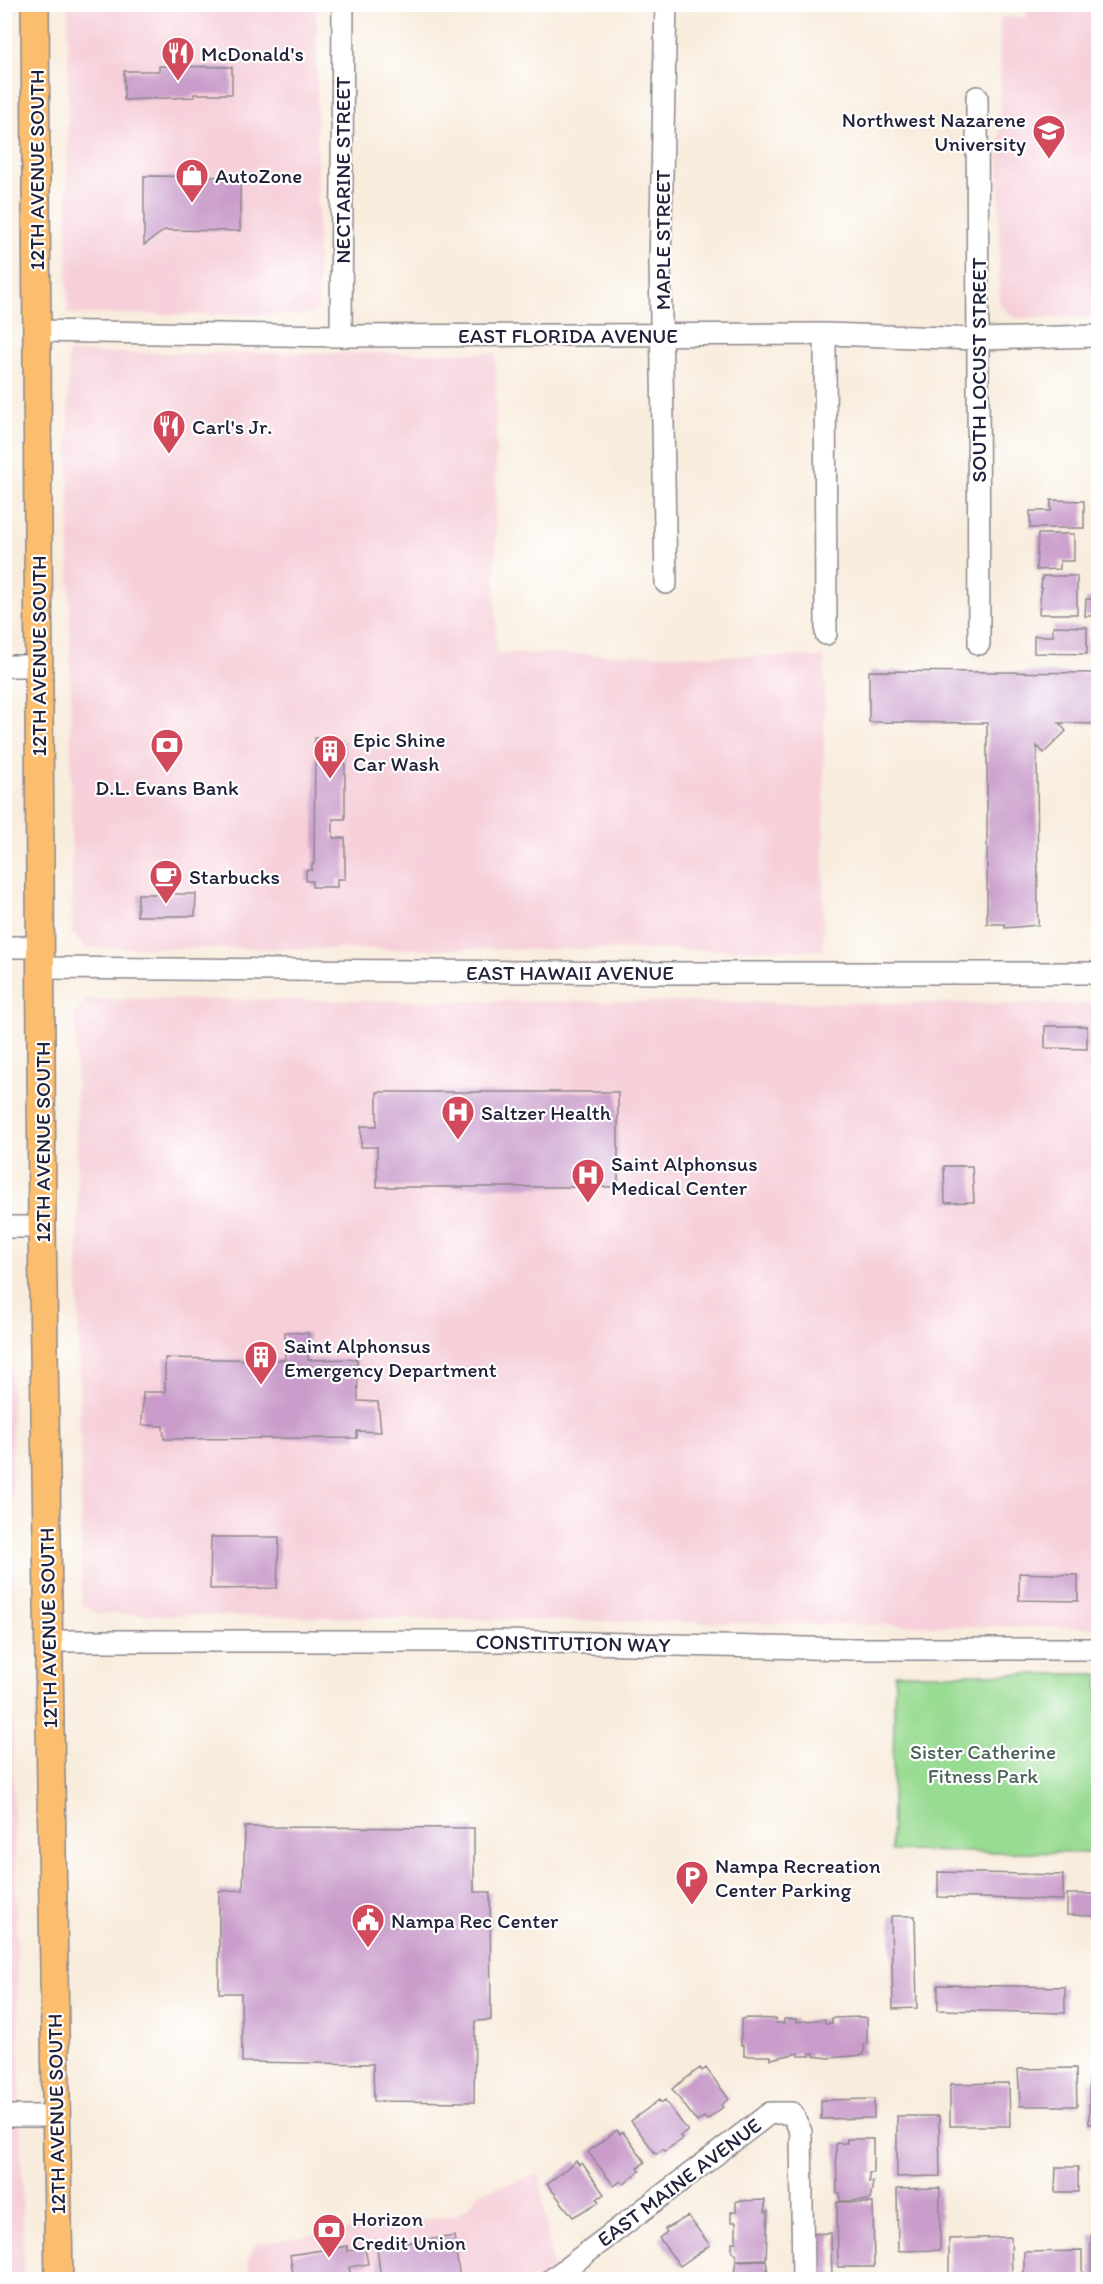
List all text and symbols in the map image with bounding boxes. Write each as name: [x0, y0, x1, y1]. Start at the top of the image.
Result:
restaurant icon: McDonald's: [160, 35, 196, 82]
place label: McDonald's: [201, 41, 304, 66]
street label: 12TH AVENUE SOUTH: [24, 69, 49, 271]
street label: NECTARINE STREET: [330, 76, 355, 264]
place label: Northwest Nazarene University: [842, 107, 1026, 156]
school or university icon: Northwest Nazarene University: [1031, 113, 1067, 160]
shop icon: AutoZone: [174, 157, 210, 204]
place label: AutoZone: [215, 163, 302, 188]
street label: MAPLE STREET: [650, 170, 675, 310]
street label: SOUTH LOCUST STREET: [966, 257, 991, 482]
street label: EAST FLORIDA AVENUE: [458, 323, 678, 348]
restaurant icon: Carl's Jr.: [151, 408, 187, 455]
place label: Carl's Jr.: [192, 414, 273, 439]
street label: 12TH AVENUE SOUTH: [26, 555, 51, 757]
bank icon: D.L. Evans Bank: [149, 727, 185, 774]
place label: Epic Shine Car Wash: [353, 727, 446, 776]
building icon: Epic Shine Car Wash: [312, 733, 348, 780]
place label: D.L. Evans Bank: [95, 775, 239, 800]
cafe icon: Starbucks: [148, 858, 184, 905]
place label: Starbucks: [189, 864, 280, 889]
street label: EAST HAWAII AVENUE: [466, 960, 674, 985]
street label: 12TH AVENUE SOUTH: [30, 1041, 55, 1243]
hospital icon: Saltzer Health: [440, 1094, 476, 1141]
place label: Saltzer Health: [481, 1100, 612, 1125]
place label: Saint Alphonsus Medical Center: [611, 1151, 758, 1200]
hospital icon: Saint Alphonsus Medical Center: [570, 1157, 606, 1204]
place label: Saint Alphonsus Emergency Department: [284, 1333, 497, 1382]
building icon: Saint Alphonsus Emergency Department: [243, 1339, 279, 1386]
street label: 12TH AVENUE SOUTH: [34, 1527, 62, 1729]
street label: CONSTITUTION WAY: [475, 1629, 671, 1657]
park label: Sister Catherine Fitness Park: [910, 1739, 1056, 1788]
place label: Nampa Recreation Center Parking: [715, 1853, 881, 1902]
parking icon: Nampa Recreation Center Parking: [674, 1859, 710, 1906]
public building icon: Nampa Rec Center: [350, 1902, 386, 1949]
place label: Nampa Rec Center: [391, 1908, 559, 1933]
street label: 12TH AVENUE SOUTH: [42, 2013, 70, 2215]
street label: EAST MAINE AVENUE: [592, 2112, 766, 2252]
place label: Horizon Credit Union: [352, 2206, 466, 2255]
bank icon: Horizon Credit Union: [311, 2212, 347, 2259]

